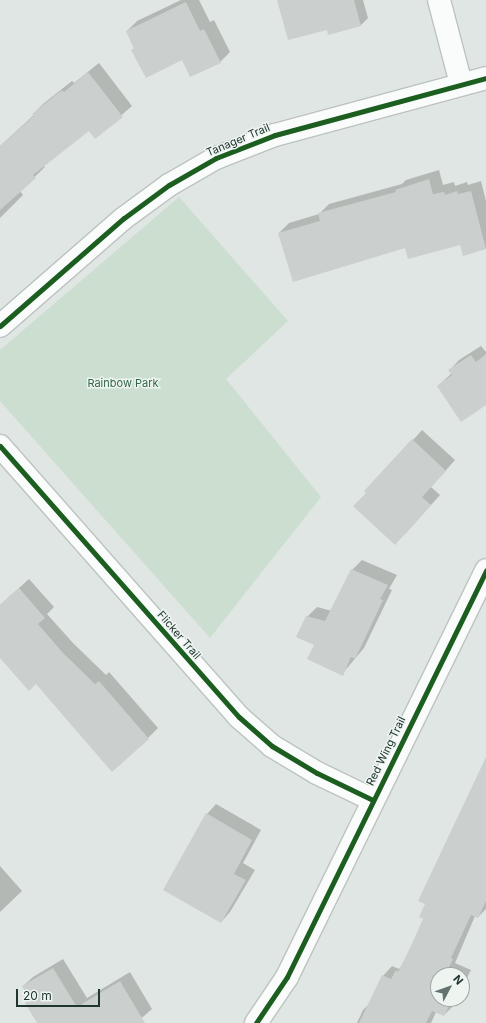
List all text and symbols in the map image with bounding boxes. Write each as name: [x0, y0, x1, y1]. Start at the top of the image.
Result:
street label: Tanager Trail: [204, 121, 272, 159]
park label: Rainbow Park: [87, 376, 159, 390]
street label: Flicker Trail: [154, 608, 204, 662]
street label: Red Wing Trail: [364, 714, 408, 788]
north arrow: [430, 967, 470, 1007]
text: N: [450, 972, 466, 988]
scale bar: [18, 981, 102, 1007]
text: 20 m: [23, 988, 52, 1003]

